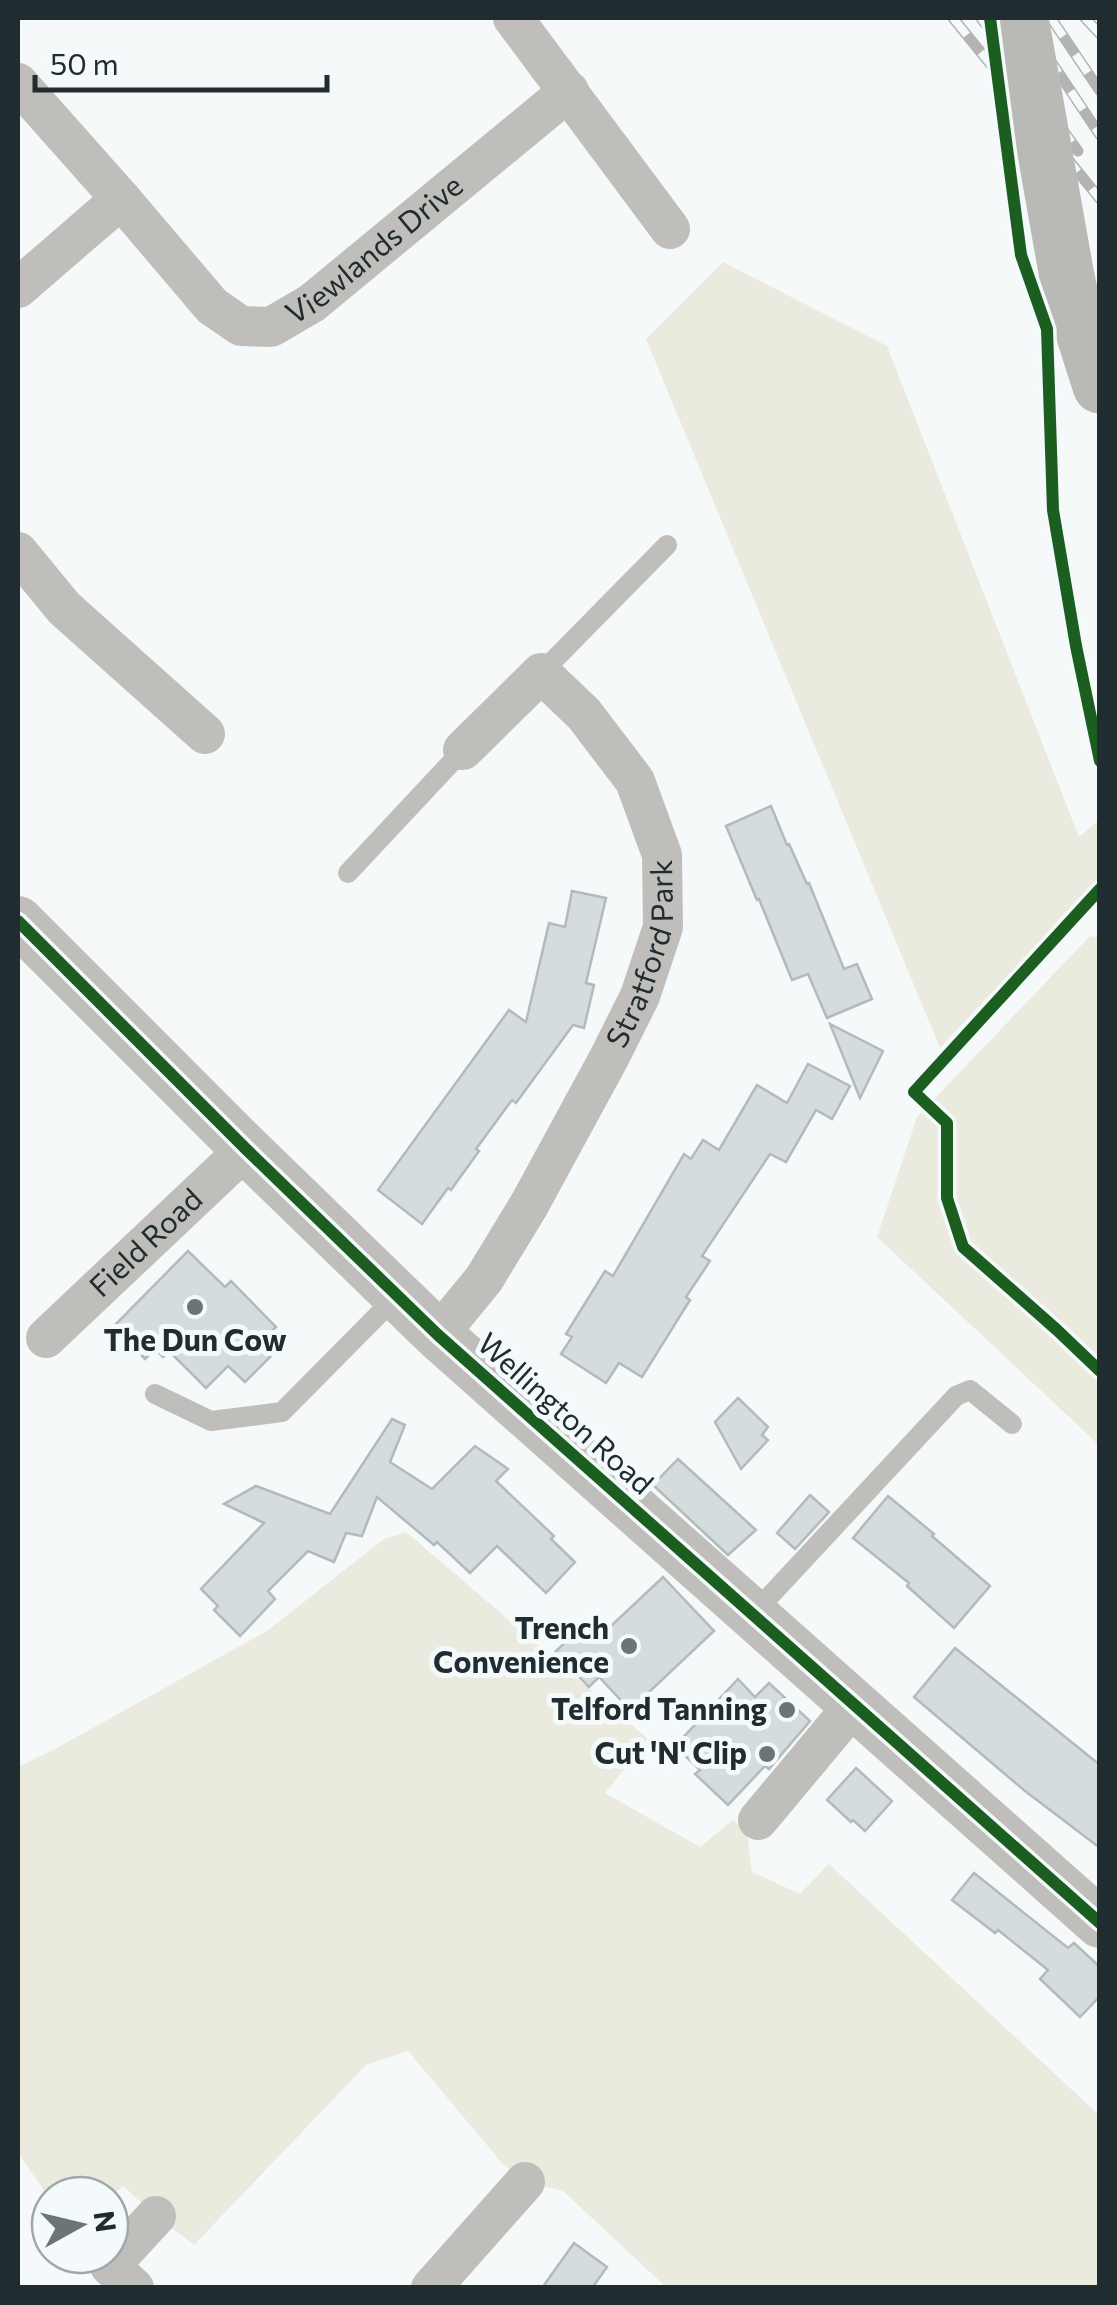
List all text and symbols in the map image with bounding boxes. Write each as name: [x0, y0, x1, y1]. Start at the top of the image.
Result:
scale bar: [35, 30, 328, 92]
text: 50 m: [50, 44, 119, 81]
street label: Viewlands Drive: [278, 166, 469, 331]
street label: Stratford Park: [596, 859, 679, 1053]
street label: Field Road: [80, 1179, 209, 1303]
marker: The Dun Cow: [184, 1296, 206, 1318]
place label: The Dun Cow: [103, 1320, 287, 1357]
street label: Wellington Road: [471, 1324, 662, 1501]
place label: Trench Convenience: [433, 1608, 609, 1679]
marker: Trench Convenience: [618, 1635, 640, 1657]
place label: Telford Tanning: [551, 1689, 767, 1726]
marker: Telford Tanning: [776, 1699, 798, 1721]
place label: Cut 'N' Clip: [594, 1733, 747, 1770]
marker: Cut 'N' Clip: [756, 1743, 778, 1765]
north arrow: [30, 2175, 130, 2275]
text: N: [87, 2209, 124, 2234]

